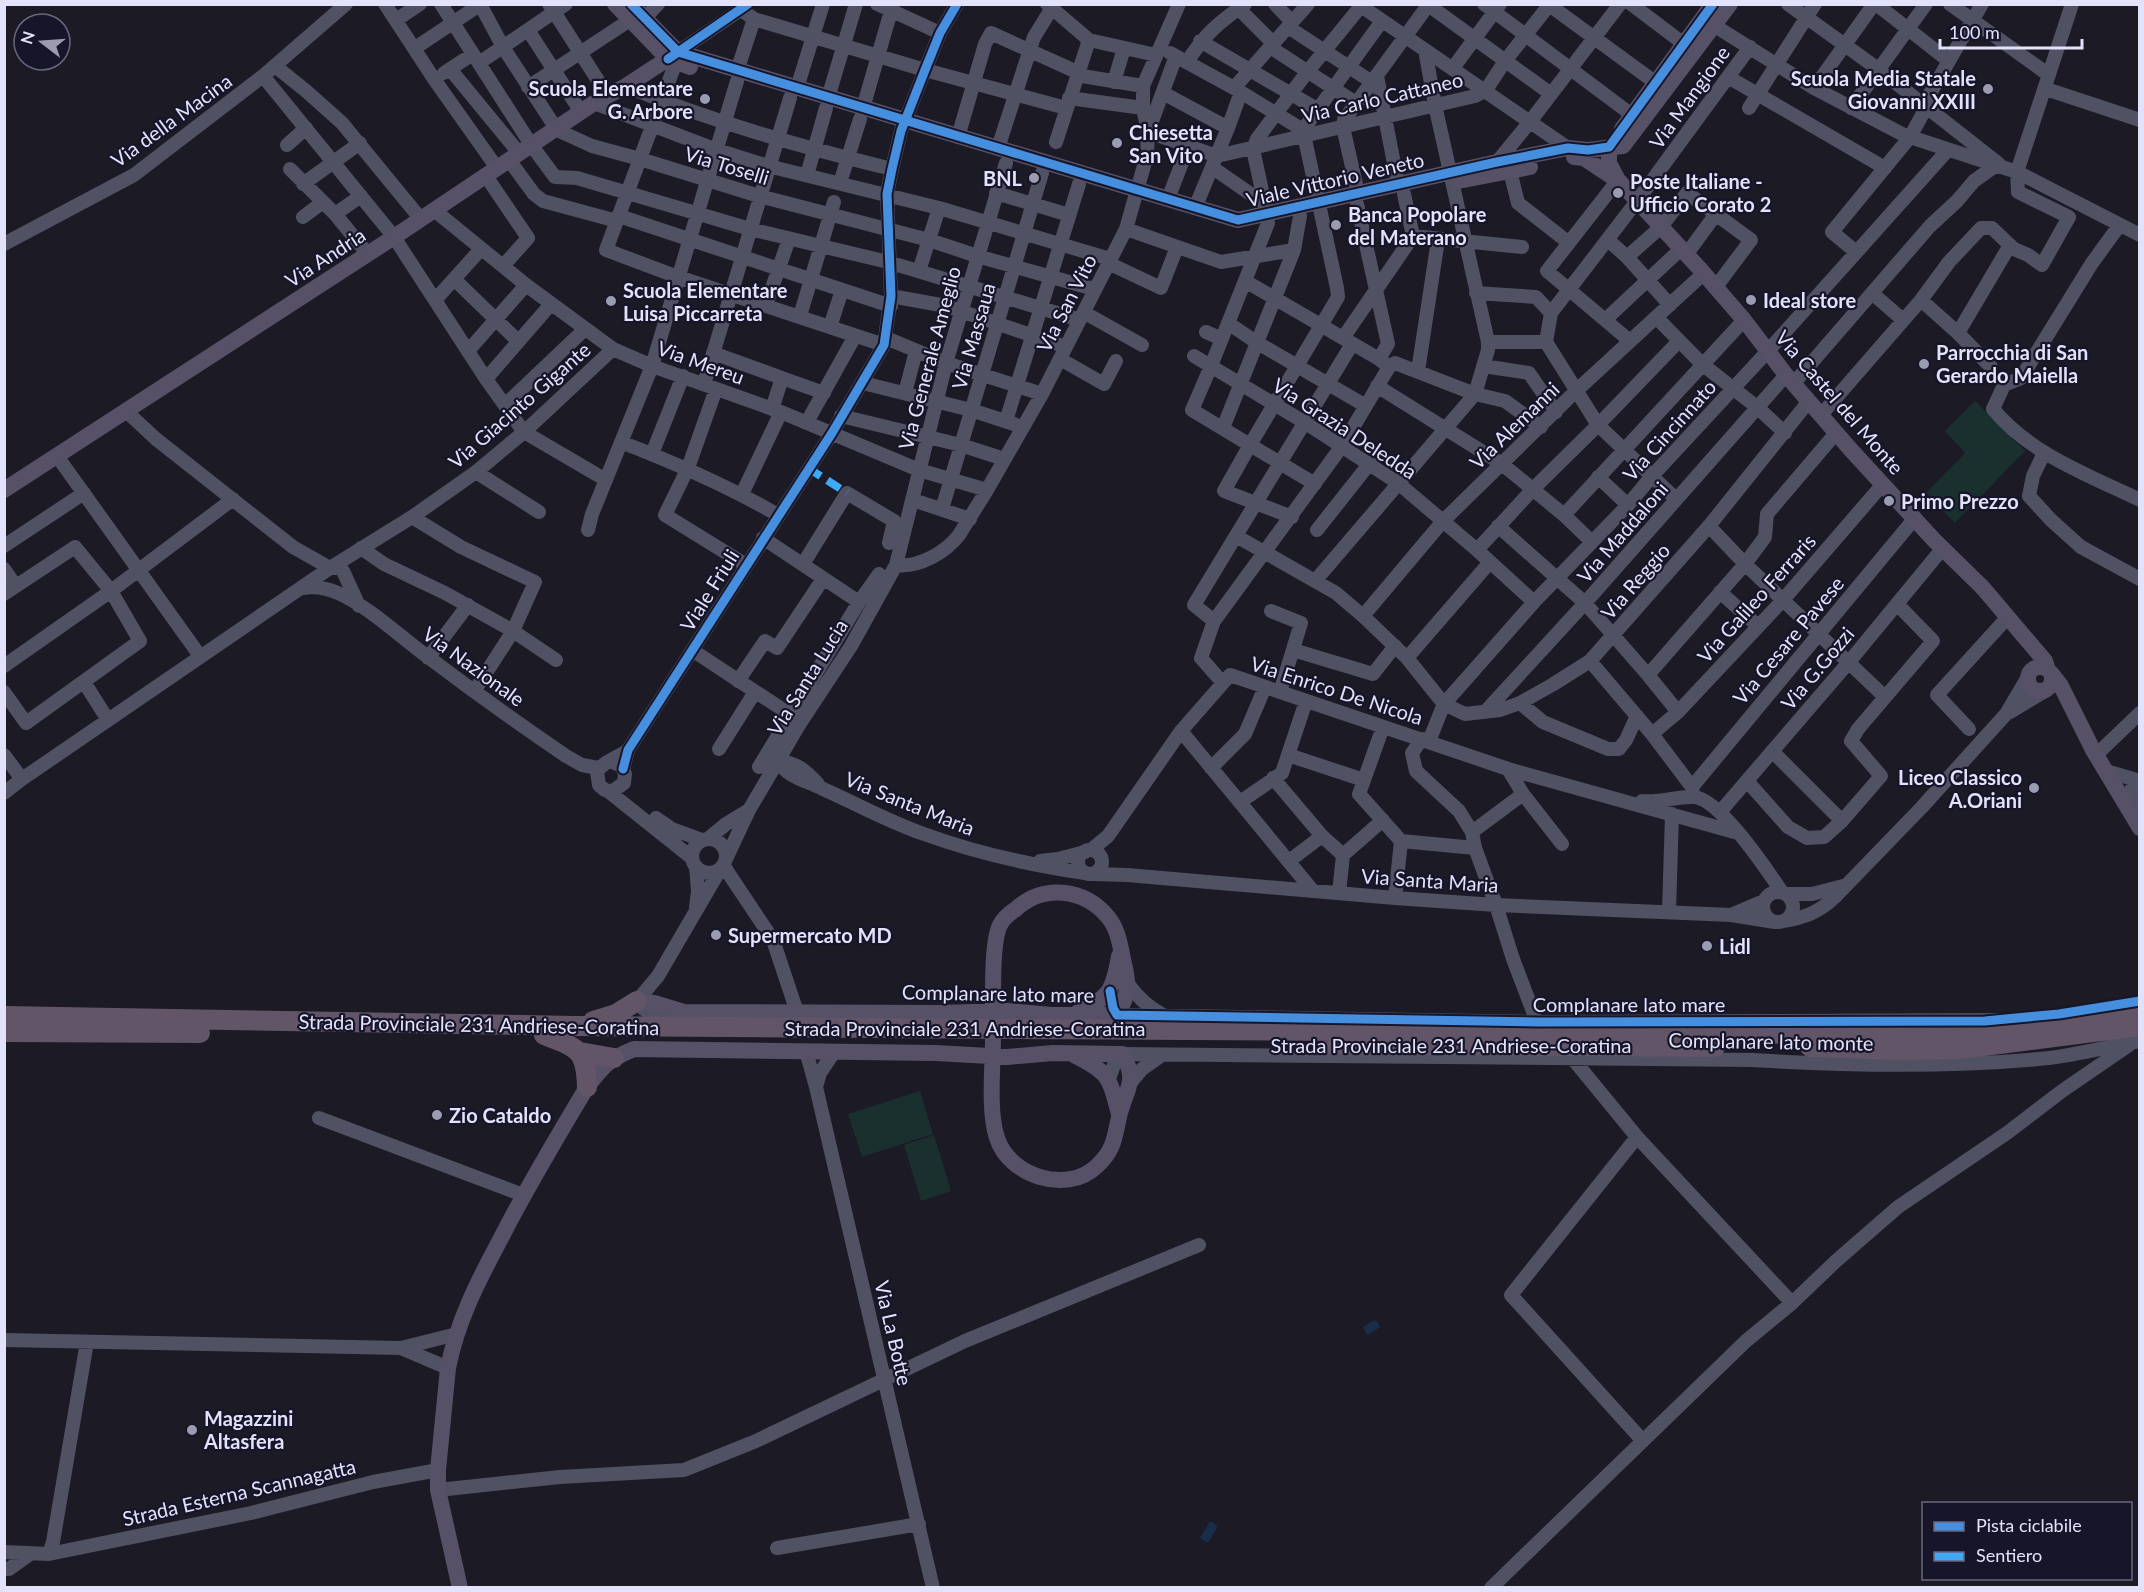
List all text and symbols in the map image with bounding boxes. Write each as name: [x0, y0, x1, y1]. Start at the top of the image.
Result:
north arrow: [12, 12, 72, 72]
scale bar: [1940, 12, 2082, 50]
text: 100 m: [1949, 21, 2000, 43]
text: N: [16, 29, 38, 46]
street label: Via Mangione: [1644, 41, 1734, 153]
place label: Scuola Media Statale Giovanni XXIII: [1791, 66, 1976, 113]
street label: Via Carlo Cattaneo: [1299, 67, 1465, 127]
street label: Via della Macina: [106, 68, 236, 172]
place label: Scuola Elementare G. Arbore: [529, 76, 693, 123]
marker: Scuola Media Statale Giovanni XXIII: [1981, 82, 1995, 96]
marker: Scuola Elementare G. Arbore: [698, 92, 712, 106]
place label: Chiesetta San Vito: [1129, 120, 1213, 167]
marker: Chiesetta San Vito: [1110, 136, 1124, 150]
street label: Via Toselli: [682, 141, 772, 189]
street label: Viale Vittorio Veneto: [1244, 147, 1426, 211]
place label: BNL: [983, 166, 1023, 190]
place label: Poste Italiane - Ufficio Corato 2: [1630, 169, 1771, 216]
marker: BNL: [1027, 171, 1041, 185]
marker: Poste Italiane - Ufficio Corato 2: [1611, 186, 1625, 200]
place label: Banca Popolare del Materano: [1348, 202, 1487, 249]
marker: Banca Popolare del Materano: [1329, 218, 1343, 232]
street label: Via Andria: [280, 222, 370, 292]
street label: Via San Vito: [1031, 250, 1101, 356]
street label: Via Generale Ameglio: [893, 264, 965, 452]
place label: Scuola Elementare Luisa Piccarreta: [623, 278, 788, 325]
street label: Via Massaua: [946, 280, 1000, 392]
place label: Ideal store: [1763, 288, 1856, 312]
marker: Ideal store: [1744, 293, 1758, 307]
marker: Scuola Elementare Luisa Piccarreta: [604, 294, 618, 308]
street label: Via Castel del Monte: [1771, 325, 1909, 479]
street label: Via Mereu: [654, 335, 748, 389]
street label: Via Giacinto Gigante: [443, 337, 595, 473]
place label: Parrocchia di San Gerardo Maiella: [1936, 340, 2088, 387]
marker: Parrocchia di San Gerardo Maiella: [1917, 357, 1931, 371]
street label: Via Grazia Deledda: [1268, 372, 1422, 484]
street label: Via Cincinnato: [1617, 375, 1721, 485]
street label: Via Alemanni: [1464, 376, 1564, 474]
street label: Via Maddaloni: [1572, 477, 1672, 587]
place label: Primo Prezzo: [1901, 489, 2019, 513]
marker: Primo Prezzo: [1882, 494, 1896, 508]
street label: Via Galileo Ferraris: [1692, 529, 1820, 667]
street label: Via Reggio: [1596, 538, 1674, 624]
street label: Viale Friuli: [674, 545, 744, 635]
street label: Via Cesare Pavese: [1728, 571, 1848, 709]
street label: Via Santa Lucia: [762, 614, 852, 740]
street label: Via Nazionale: [418, 621, 530, 711]
street label: Via G.Gozzi: [1775, 622, 1859, 714]
street label: Via Enrico De Nicola: [1248, 651, 1426, 729]
place label: Liceo Classico A.Oriani: [1898, 765, 2022, 812]
street label: Via Santa Maria: [842, 766, 978, 840]
marker: Liceo Classico A.Oriani: [2027, 781, 2041, 795]
street label: Via Santa Maria: [1361, 863, 1499, 897]
place label: Supermercato MD: [728, 923, 892, 947]
marker: Supermercato MD: [709, 928, 723, 942]
place label: Lidl: [1719, 934, 1751, 958]
marker: Lidl: [1700, 939, 1714, 953]
street label: Complanare lato mare: [902, 979, 1094, 1007]
street label: Complanare lato mare: [1533, 992, 1725, 1016]
street label: Strada Provinciale 231 Andriese-Coratina: [298, 1009, 660, 1039]
street label: Strada Provinciale 231 Andriese-Coratina: [785, 1016, 1145, 1040]
street label: Complanare lato monte: [1668, 1027, 1874, 1055]
street label: Strada Provinciale 231 Andriese-Coratina: [1271, 1033, 1631, 1057]
place label: Zio Cataldo: [449, 1103, 551, 1127]
marker: Zio Cataldo: [430, 1108, 444, 1122]
street label: Via La Botte: [870, 1278, 918, 1388]
place label: Magazzini Altasfera: [203, 1406, 293, 1453]
marker: Magazzini Altasfera: [185, 1423, 199, 1437]
street label: Strada Esterna Scannagatta: [120, 1453, 358, 1531]
legend: [1922, 1502, 2132, 1580]
text: Pista ciclabile: [1976, 1514, 2082, 1536]
text: Sentiero: [1976, 1544, 2042, 1566]

